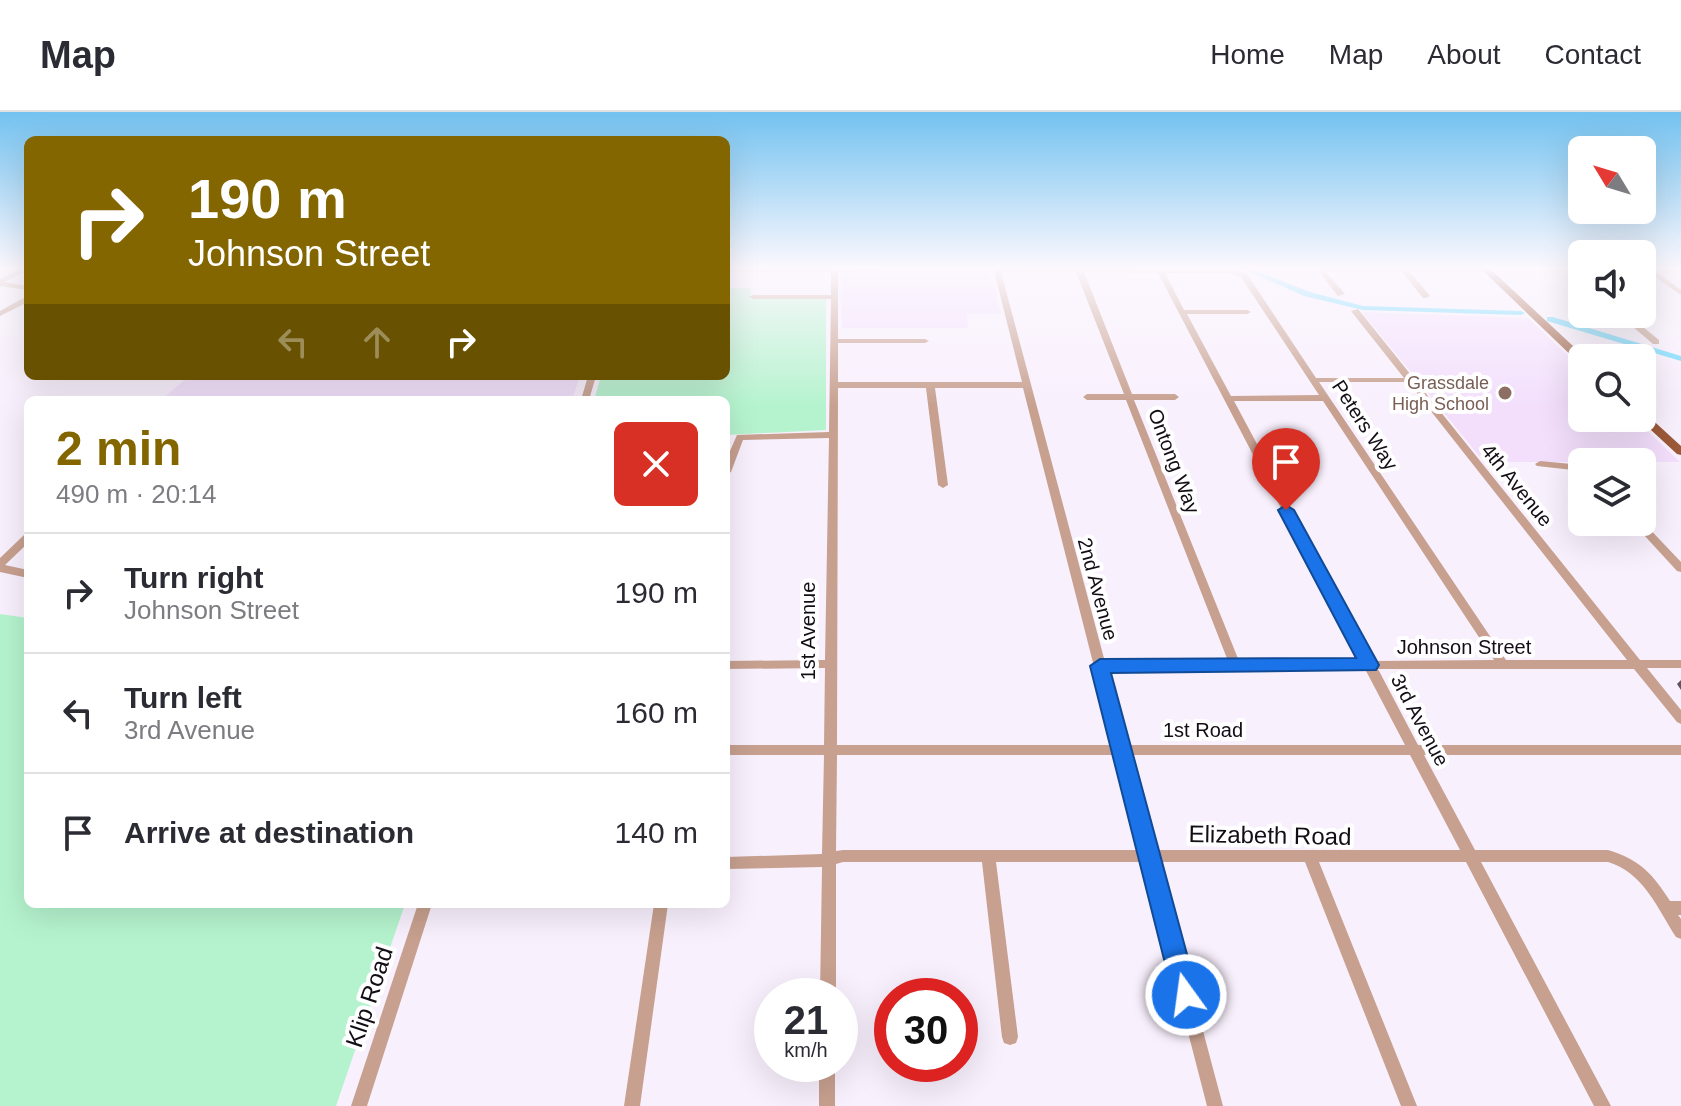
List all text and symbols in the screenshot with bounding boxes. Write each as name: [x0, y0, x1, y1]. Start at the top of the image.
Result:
text: Map: [40, 34, 116, 76]
text: Home: [1210, 39, 1285, 70]
text: Map: [1329, 39, 1383, 70]
text: About: [1427, 39, 1501, 70]
text: Contact: [1545, 39, 1641, 70]
north arrow: [1568, 136, 1656, 224]
map controls: [1568, 136, 1656, 536]
text: 190 m: [188, 167, 347, 230]
icon: right: [56, 168, 160, 272]
text: Johnson Street: [188, 233, 430, 274]
button: sound: [1568, 240, 1656, 328]
icon: left: [271, 320, 315, 364]
icon: ahead: [355, 320, 399, 364]
icon: right: [439, 320, 483, 364]
button: search: [1568, 344, 1656, 432]
place label: Grassdale High School: [1392, 373, 1489, 414]
street label: Peters Way: [1328, 376, 1402, 474]
marker: Grassdale High School: [1496, 384, 1514, 402]
street label: Ontong Way: [1144, 406, 1204, 516]
text: 2 min: [56, 422, 181, 475]
button: close: [614, 422, 698, 506]
pin: [1252, 428, 1320, 510]
street label: 4th Avenue: [1477, 439, 1557, 531]
icon: arrive: [1264, 440, 1308, 484]
button: layers: [1568, 448, 1656, 536]
text: 490 m · 20:14: [56, 479, 216, 509]
street label: 2nd Avenue: [1074, 535, 1122, 643]
text: Turn right: [124, 561, 263, 594]
icon: right: [56, 571, 100, 615]
text: 190 m: [615, 576, 698, 609]
street label: 1st Avenue: [797, 582, 819, 680]
text: Johnson Street: [124, 595, 299, 625]
street label: Johnson Street: [1397, 636, 1532, 658]
street label: 3rd Avenue: [1387, 670, 1453, 770]
text: Turn left: [124, 681, 242, 714]
icon: left: [56, 691, 100, 735]
text: 160 m: [615, 696, 698, 729]
text: 3rd Avenue: [124, 715, 255, 745]
street label: 1st Road: [1163, 719, 1243, 741]
icon: arrive: [56, 811, 100, 855]
text: Arrive at destination: [124, 816, 414, 849]
text: 140 m: [615, 816, 698, 849]
street label: Elizabeth Road: [1188, 820, 1352, 850]
street label: Klip Road: [340, 943, 398, 1051]
position arrow: [1144, 953, 1228, 1037]
speed limit sign: 30: [874, 978, 978, 1082]
text: 21: [784, 998, 828, 1042]
text: km/h: [784, 1039, 828, 1061]

